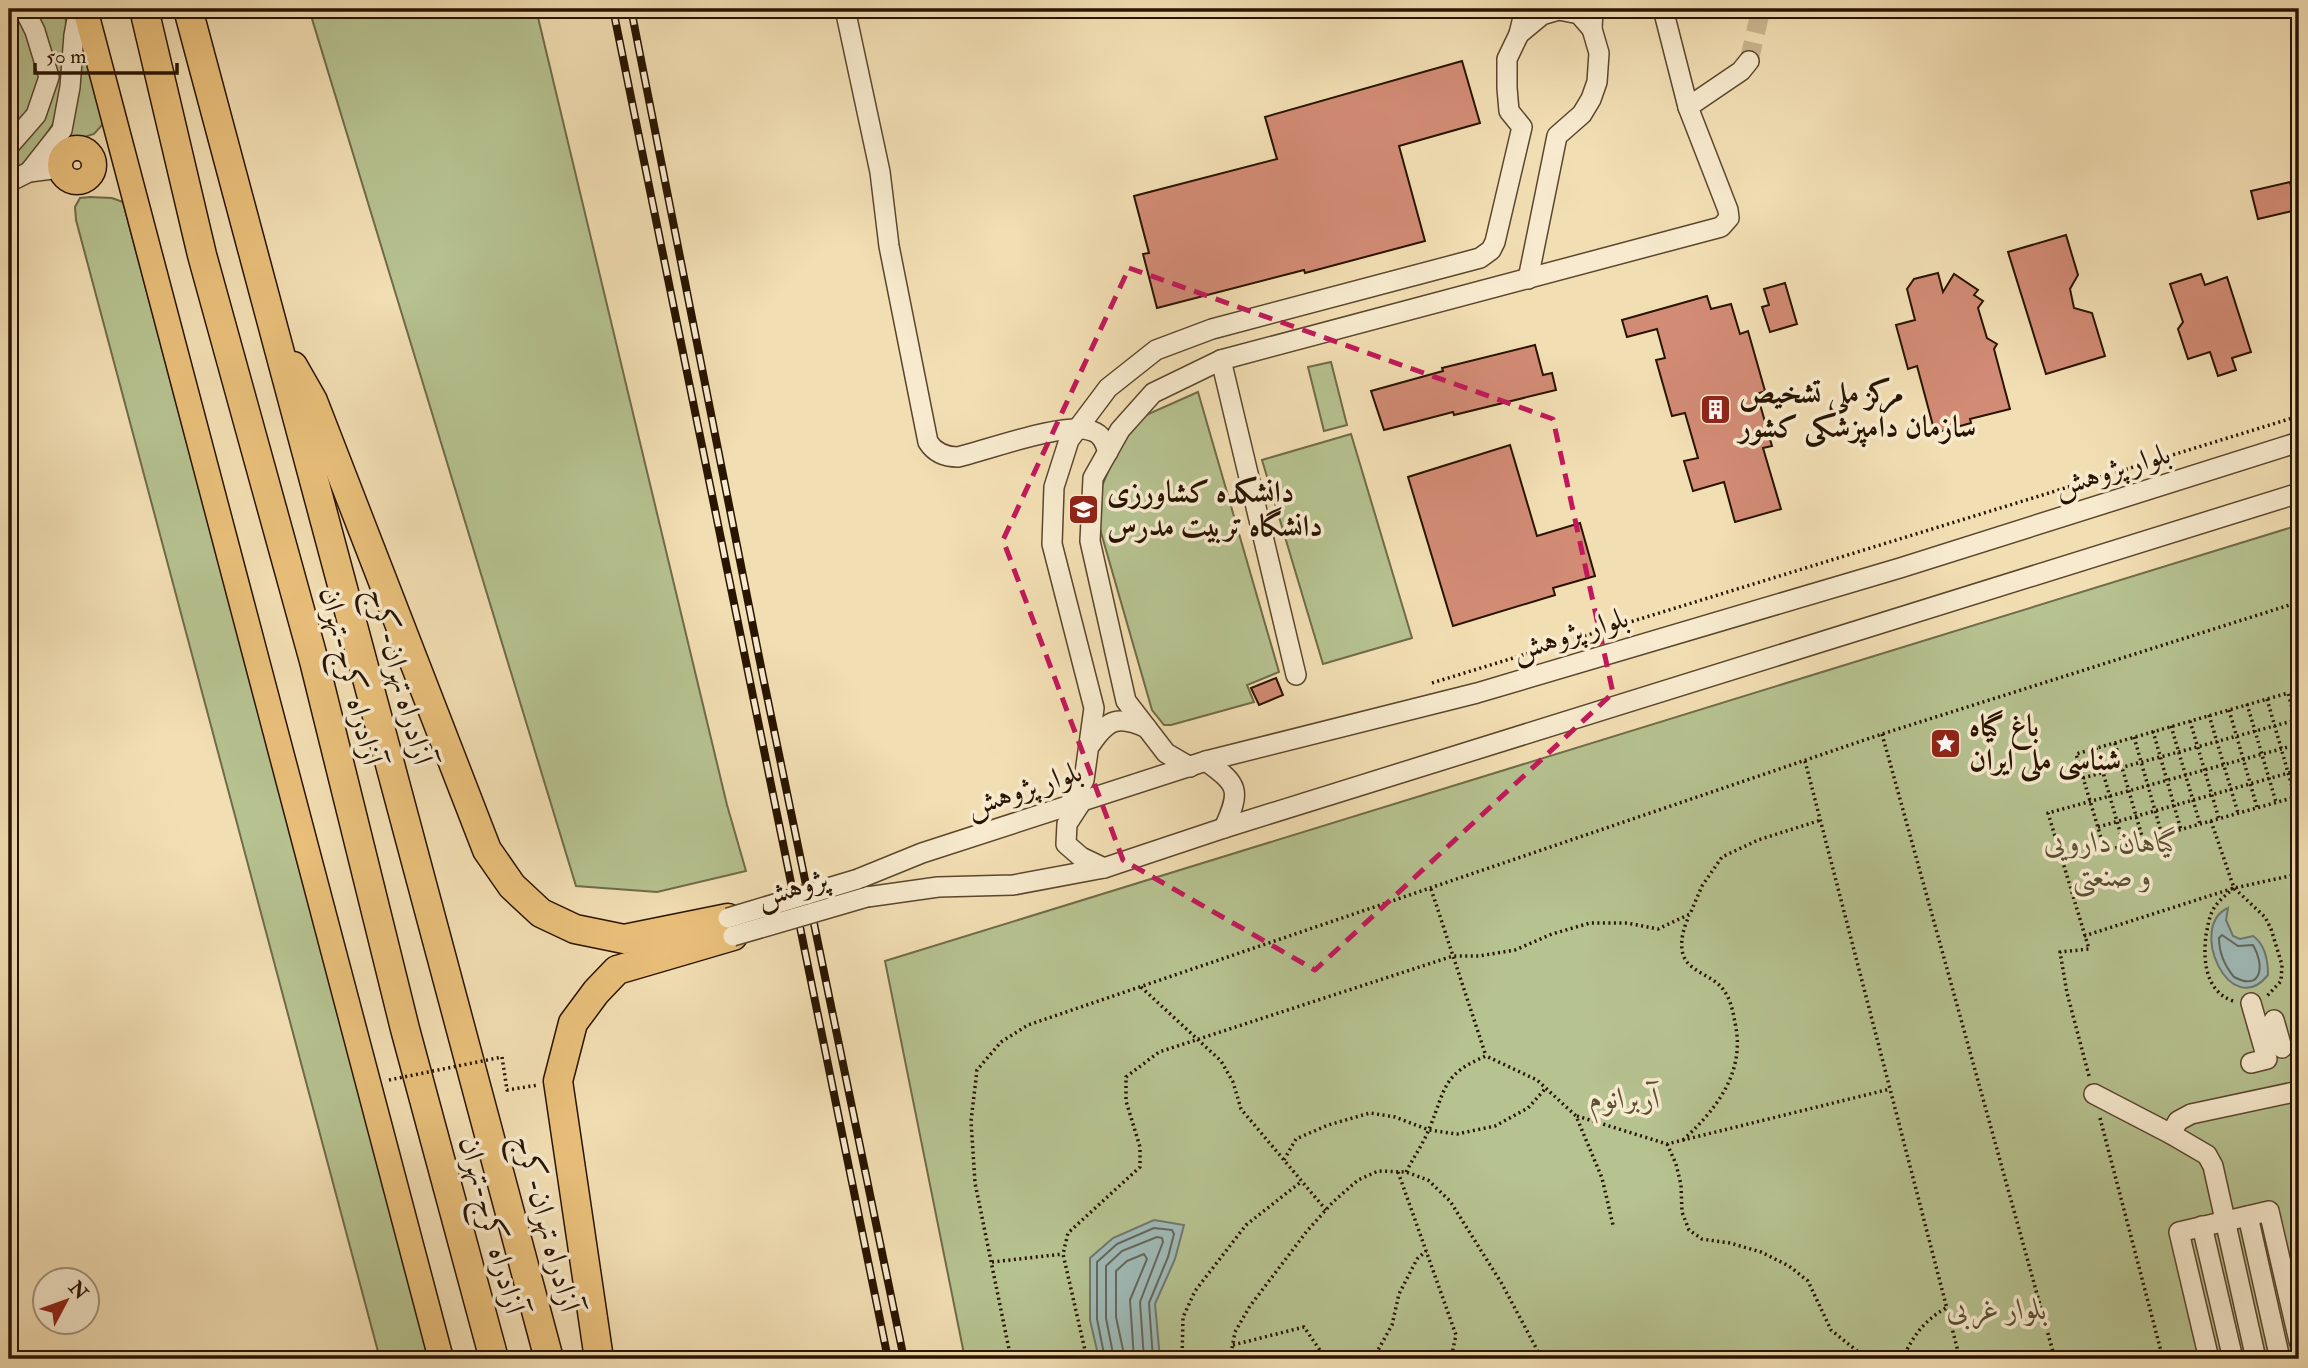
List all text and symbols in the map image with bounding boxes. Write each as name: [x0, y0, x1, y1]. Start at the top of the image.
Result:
scale bar: [35, 32, 177, 76]
text: 50 m: [46, 43, 87, 70]
place label: مرکز ملی تشخیص سازمان دامپزشکی کشور: [1736, 375, 1976, 448]
building icon: مرکز ملی تشخیص سازمان دامپزشکی کشور: [1699, 393, 1733, 427]
street label: بلوار پژوهش: [2049, 435, 2175, 506]
place label: دانشکده کشاورزی دانشگاه تربیت مدرس: [1107, 474, 1323, 545]
school or university icon: دانشکده کشاورزی دانشگاه تربیت مدرس: [1067, 492, 1101, 526]
street label: آزادراه کرج-تهران: [304, 583, 392, 774]
street label: آزادراه تهران-کرج: [352, 583, 442, 774]
street label: بلوار پژوهش: [1507, 599, 1633, 670]
place label: باغ گیاه‌ شناسی ملی ایران: [1969, 708, 2121, 783]
place icon: باغ گیاه‌ شناسی ملی ایران: [1929, 726, 1963, 760]
street label: بلوار پژوهش: [961, 753, 1087, 826]
park label: گیاهان دارویی و صنعتی: [2044, 824, 2180, 898]
street label: پژوهش: [752, 860, 835, 917]
park label: آربرانوم: [1589, 1080, 1661, 1124]
street label: آزادراه تهران-کرج: [499, 1130, 589, 1321]
street label: آزادراه کرج-تهران: [444, 1132, 534, 1323]
north arrow: [32, 1266, 102, 1336]
text: N: [63, 1275, 93, 1306]
park label: بلوار غربی: [1947, 1291, 2048, 1330]

